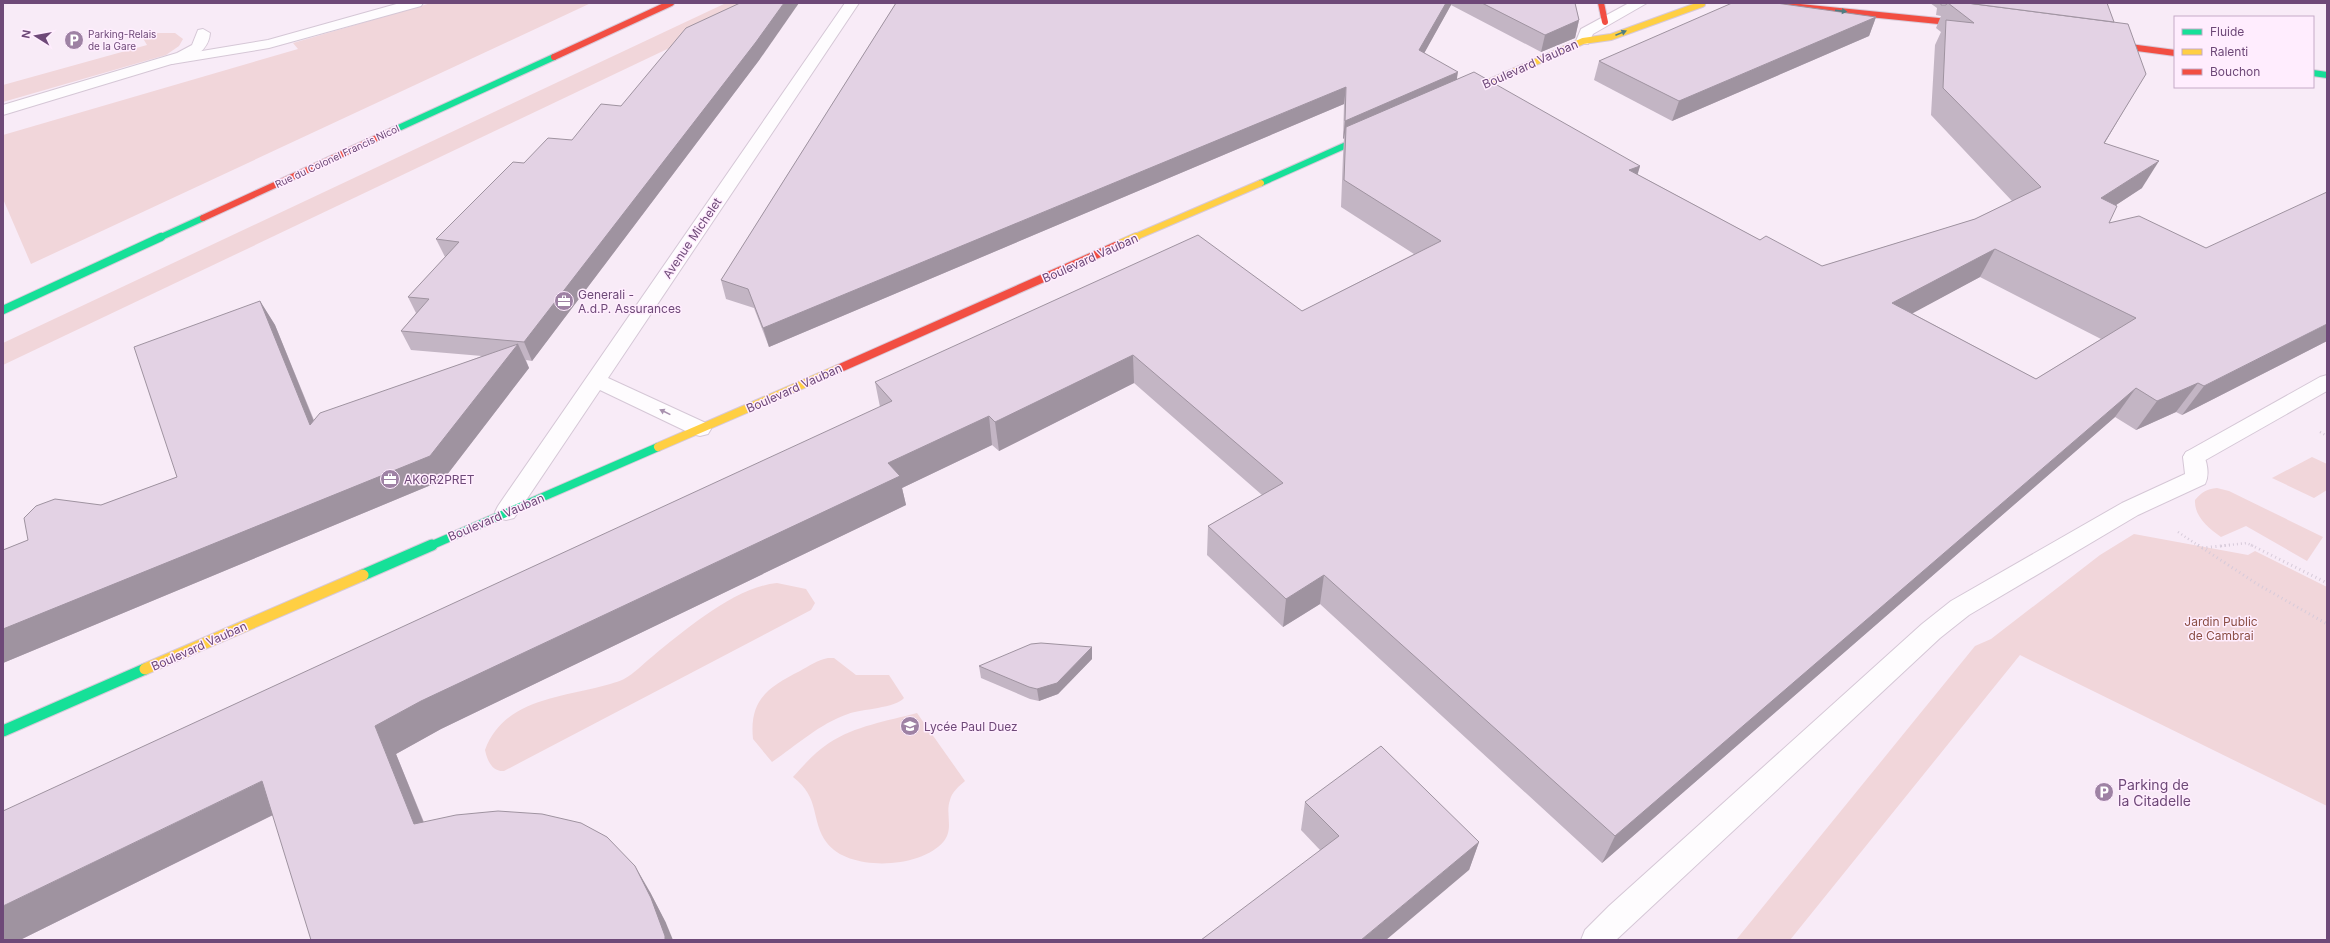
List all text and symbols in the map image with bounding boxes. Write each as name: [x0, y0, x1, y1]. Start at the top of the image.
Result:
one-way arrow: [1835, 8, 1847, 14]
north arrow: [16, 16, 56, 56]
legend: [2174, 16, 2314, 88]
text: Fluide: [2210, 24, 2244, 39]
place label: Parking-Relais de la Gare: [88, 28, 156, 52]
text: N: [19, 29, 34, 40]
parking icon: Parking-Relais de la Gare: [63, 29, 85, 51]
one-way arrow: [1615, 29, 1627, 35]
street label: Boulevard Vauban: [1480, 36, 1580, 92]
text: Ralenti: [2210, 44, 2248, 59]
text: Bouchon: [2210, 64, 2260, 79]
street label: Rue du Colonel Francis Nicol: [273, 122, 401, 190]
street label: Avenue Michelet: [659, 195, 725, 281]
street label: Boulevard Vauban: [1040, 230, 1140, 286]
place label: Generali - A.d.P. Assurances: [578, 287, 681, 316]
office icon: Generali - A.d.P. Assurances: [553, 290, 575, 312]
street label: Boulevard Vauban: [744, 360, 844, 416]
one-way arrow: [659, 409, 670, 415]
office icon: AKOR2PRET: [379, 468, 401, 490]
place label: AKOR2PRET: [404, 472, 475, 487]
street label: Boulevard Vauban: [446, 490, 546, 544]
park label: Jardin Public de Cambrai: [2184, 614, 2258, 643]
street label: Boulevard Vauban: [149, 618, 249, 674]
school or university icon: Lycée Paul Duez: [899, 715, 921, 737]
place label: Lycée Paul Duez: [924, 719, 1018, 734]
place label: Parking de la Citadelle: [2118, 776, 2191, 809]
parking icon: Parking de la Citadelle: [2093, 781, 2115, 803]

